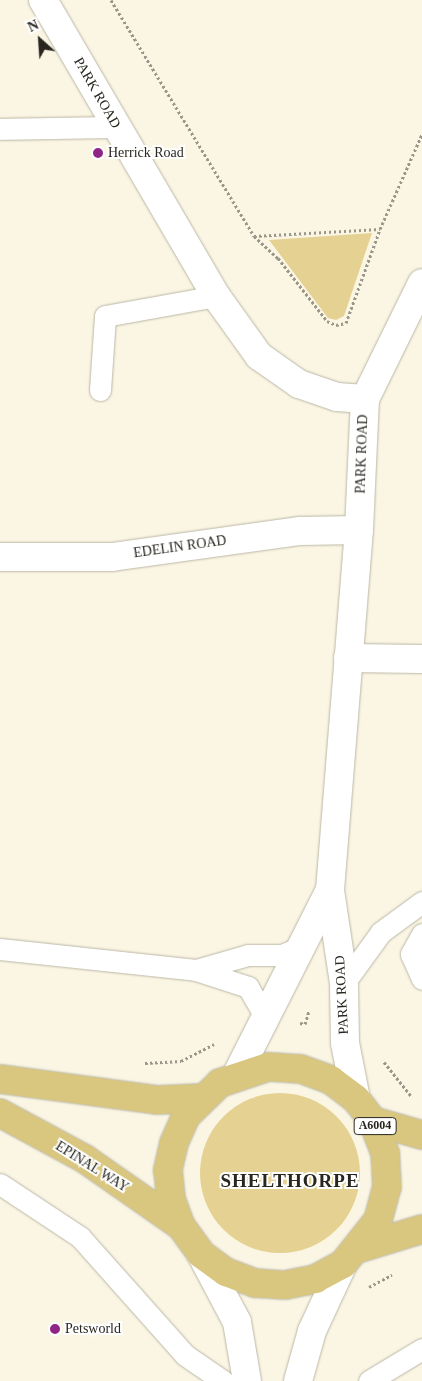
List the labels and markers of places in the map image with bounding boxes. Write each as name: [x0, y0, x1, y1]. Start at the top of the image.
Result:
place label: Herrick Road: [108, 145, 184, 161]
marker: Herrick Road: [92, 147, 104, 159]
place label: Petsworld: [65, 1321, 121, 1337]
marker: Petsworld: [49, 1323, 61, 1335]

